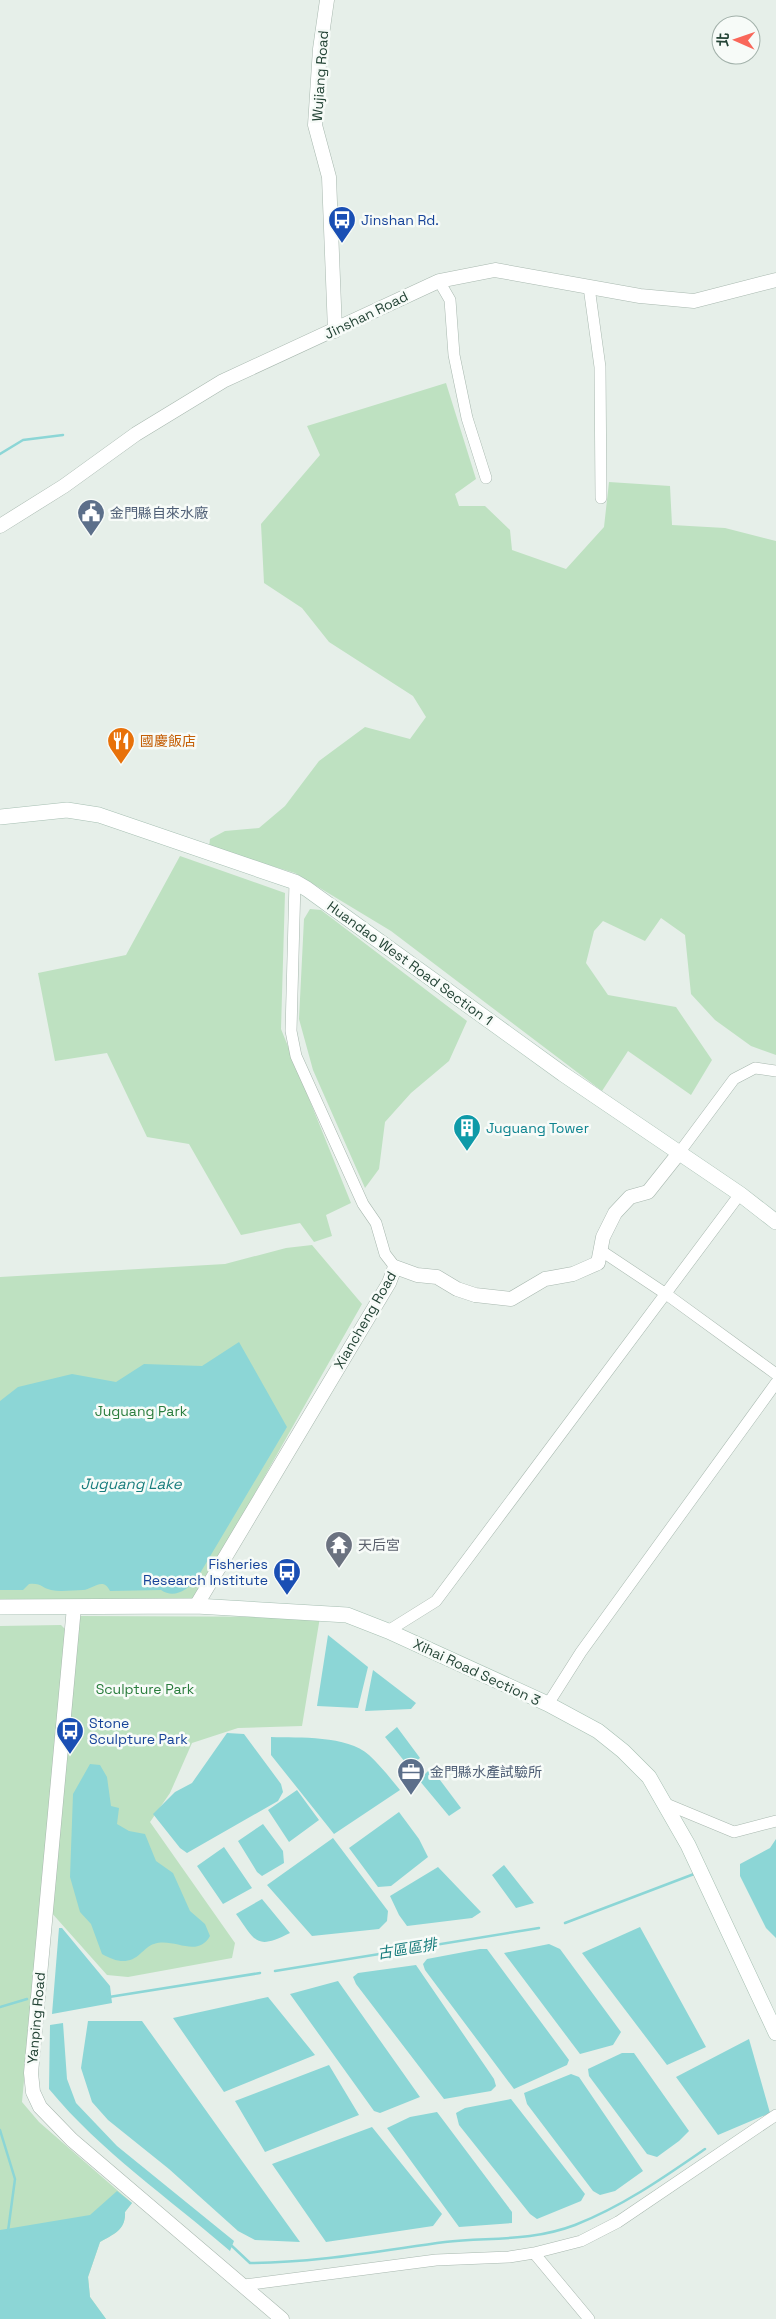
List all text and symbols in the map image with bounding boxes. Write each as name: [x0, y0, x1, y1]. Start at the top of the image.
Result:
north arrow: [711, 15, 761, 65]
street label: Wujiang Road: [308, 30, 332, 122]
text: 北: [714, 32, 732, 47]
bus stop icon: Jinshan Rd.: [327, 205, 357, 244]
place label: Jinshan Rd.: [361, 211, 439, 229]
street label: Jinshan Road: [321, 287, 411, 343]
public building icon: 金門縣自來水廠: [76, 498, 106, 537]
place label: 金門縣自來水廠: [110, 504, 208, 522]
restaurant icon: 國慶飯店: [106, 726, 136, 765]
place label: 國慶飯店: [140, 732, 196, 750]
street label: Huandao West Road Section 1: [324, 897, 496, 1029]
building icon: Juguang Tower: [452, 1113, 482, 1152]
place label: Juguang Tower: [486, 1119, 589, 1137]
street label: Xiancheng Road: [330, 1268, 400, 1372]
park label: Juguang Park: [95, 1402, 188, 1420]
water label: Juguang Lake: [80, 1474, 183, 1493]
temple icon: 天后宮: [324, 1530, 354, 1569]
place label: 天后宮: [358, 1536, 400, 1554]
place label: Fisheries Research Institute: [143, 1555, 268, 1589]
bus stop icon: Fisheries Research Institute: [272, 1557, 302, 1596]
street label: Xihai Road Section 3: [411, 1635, 543, 1709]
park label: Sculpture Park: [96, 1680, 195, 1698]
place label: Stone Sculpture Park: [89, 1714, 188, 1748]
bus stop icon: Stone Sculpture Park: [55, 1716, 85, 1755]
office icon: 金門縣水產試驗所: [396, 1757, 426, 1796]
place label: 金門縣水產試驗所: [430, 1763, 542, 1781]
water label: 古區區排: [376, 1934, 440, 1963]
street label: Yanping Road: [23, 1971, 49, 2065]

